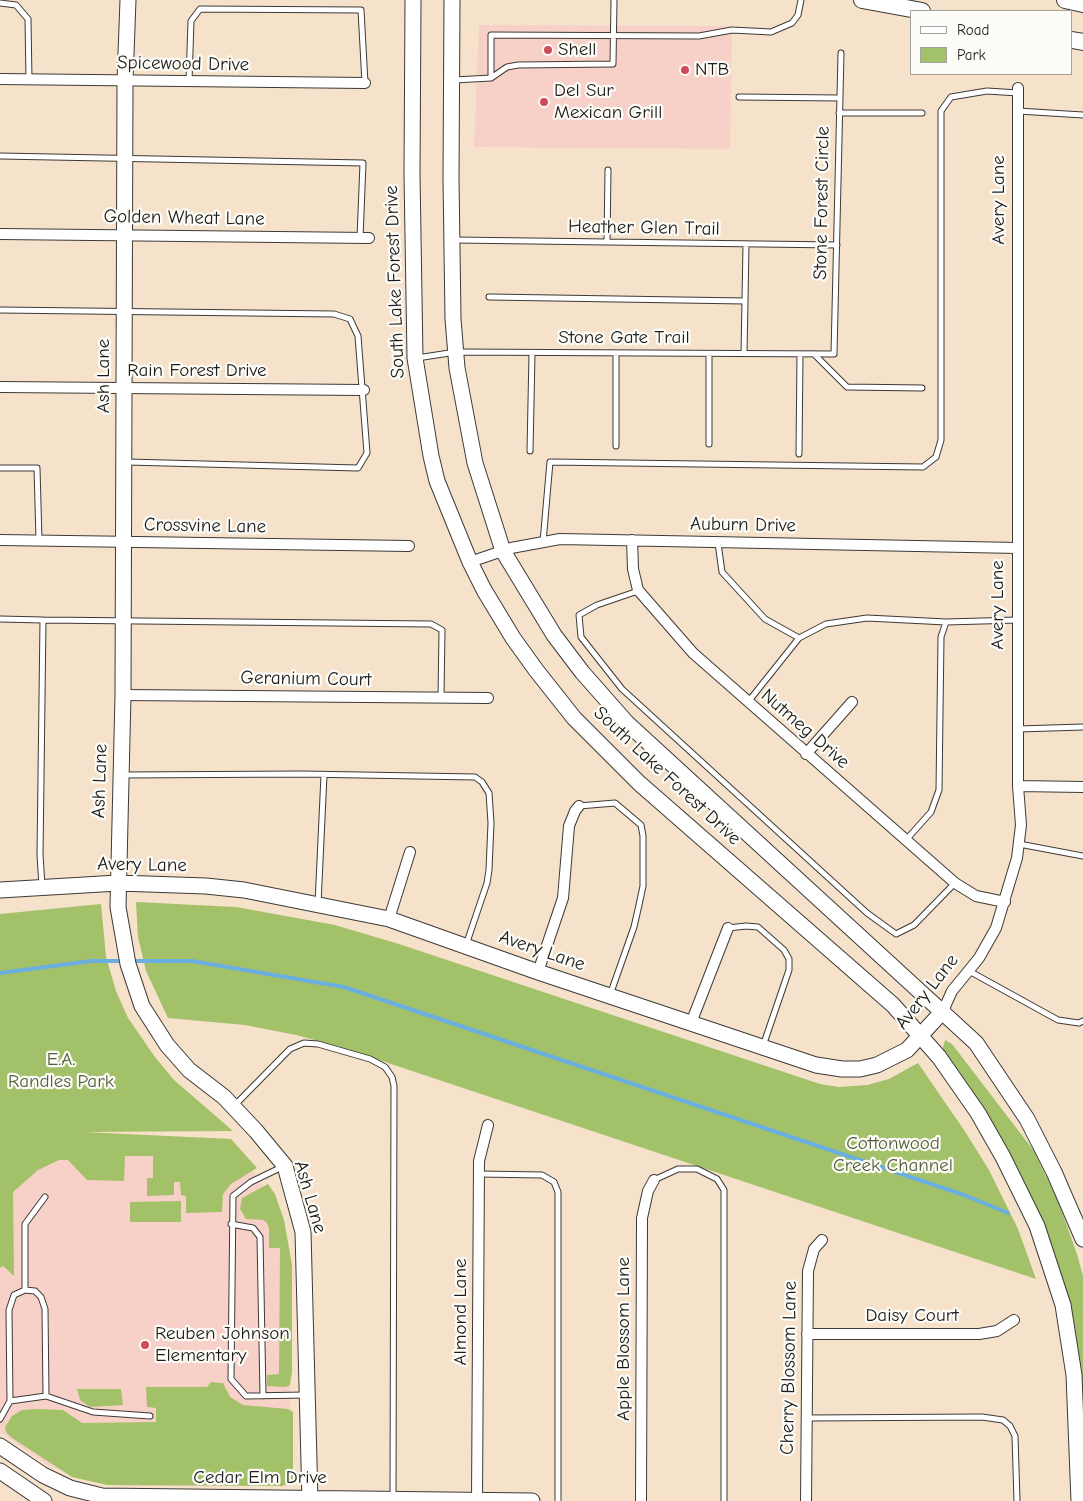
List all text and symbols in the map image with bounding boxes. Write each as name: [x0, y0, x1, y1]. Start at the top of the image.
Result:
legend: [910, 10, 1073, 75]
text: Road: [957, 21, 989, 39]
place label: Shell: [558, 39, 597, 61]
marker: Shell: [542, 44, 554, 56]
text: Park: [957, 46, 986, 64]
street label: Spicewood Drive: [117, 51, 249, 77]
place label: NTB: [695, 59, 729, 81]
marker: NTB: [679, 64, 691, 76]
place label: Del Sur Mexican Grill: [554, 80, 662, 124]
marker: Del Sur Mexican Grill: [538, 96, 550, 108]
street label: Stone Forest Circle: [809, 126, 835, 280]
street label: Avery Lane: [988, 155, 1010, 245]
street label: South Lake Forest Drive: [380, 185, 410, 379]
street label: Golden Wheat Lane: [103, 205, 265, 231]
street label: Heather Glen Trail: [568, 215, 720, 241]
street label: Stone Gate Trail: [558, 327, 690, 349]
street label: Ash Lane: [93, 339, 115, 413]
street label: Rain Forest Drive: [127, 360, 267, 382]
street label: Auburn Drive: [690, 513, 796, 537]
street label: Crossvine Lane: [144, 514, 266, 538]
street label: Avery Lane: [987, 560, 1009, 650]
street label: Geranium Court: [240, 666, 372, 692]
street label: Nutmeg Drive: [756, 684, 854, 774]
street label: South Lake Forest Drive: [589, 702, 745, 850]
street label: Ash Lane: [87, 743, 113, 819]
street label: Avery Lane: [97, 853, 187, 877]
street label: Avery Lane: [496, 926, 588, 976]
street label: Avery Lane: [890, 950, 964, 1034]
park label: E.A. Randles Park: [8, 1049, 114, 1093]
park label: Cottonwood Creek Channel: [833, 1133, 953, 1177]
street label: Ash Lane: [289, 1158, 331, 1236]
street label: Apple Blossom Lane: [613, 1257, 635, 1421]
street label: Almond Lane: [450, 1259, 472, 1365]
street label: Cherry Blossom Lane: [776, 1281, 802, 1455]
street label: Daisy Court: [865, 1305, 959, 1327]
place label: Reuben Johnson Elementary: [155, 1323, 290, 1367]
marker: Reuben Johnson Elementary: [139, 1339, 151, 1351]
street label: Cedar Elm Drive: [193, 1467, 327, 1489]

